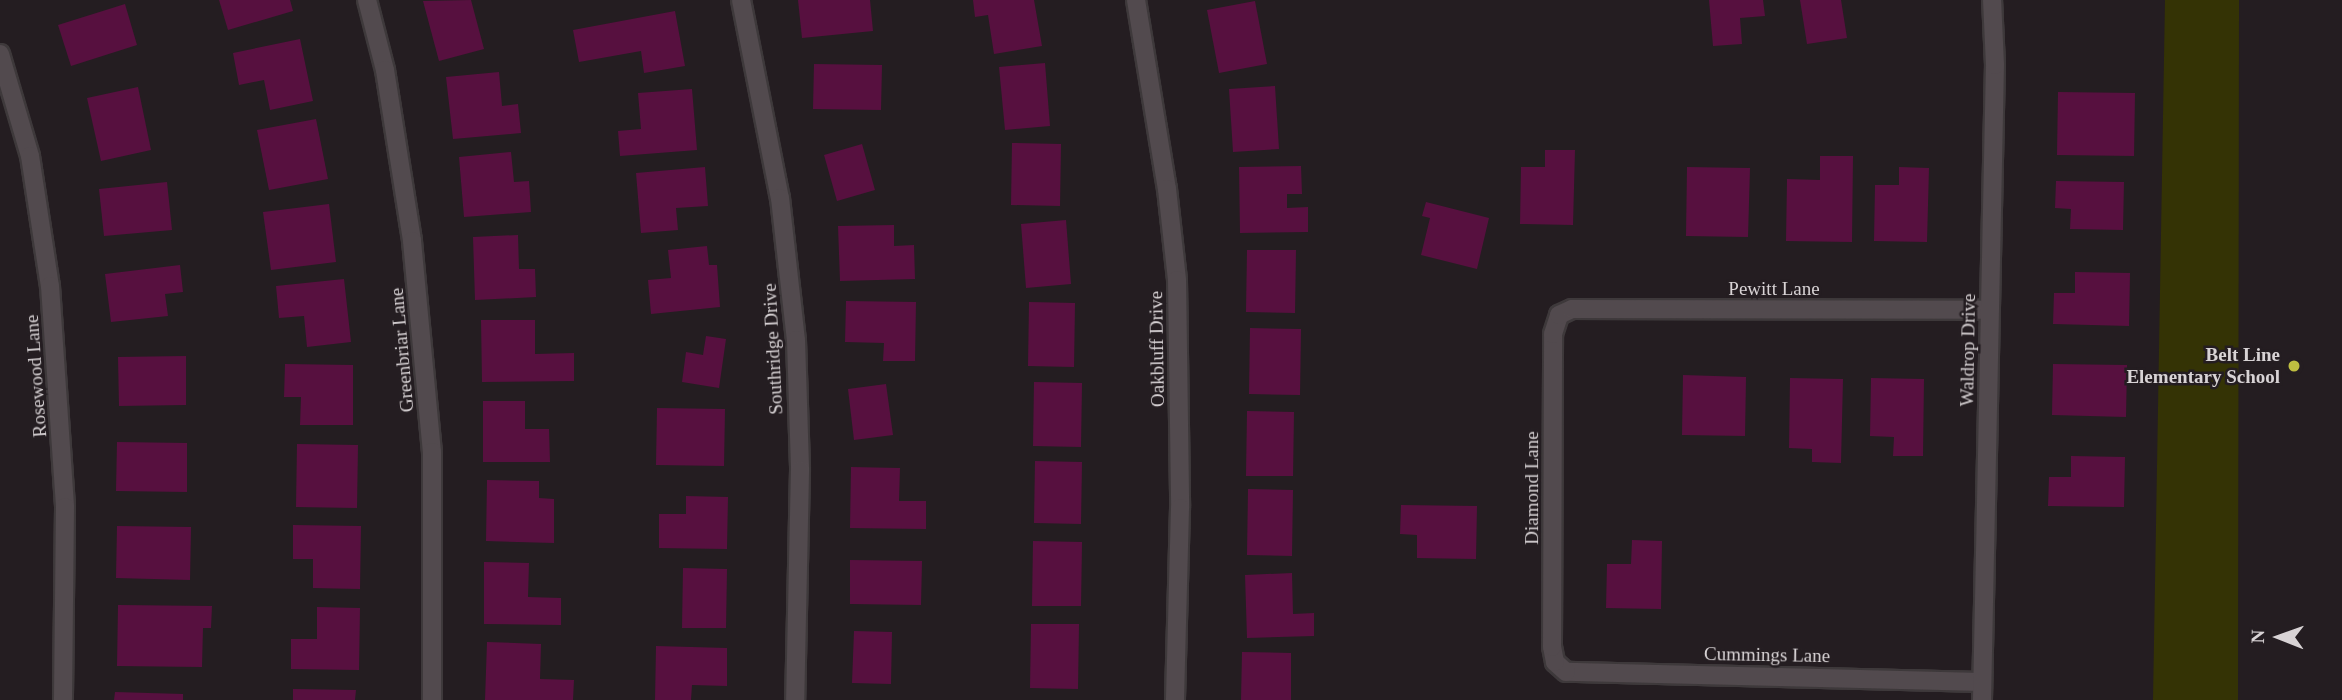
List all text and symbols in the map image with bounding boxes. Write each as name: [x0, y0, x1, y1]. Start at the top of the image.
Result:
street label: Pewitt Lane: [1728, 278, 1820, 300]
street label: Southridge Drive: [758, 283, 788, 415]
street label: Greenbriar Lane: [385, 287, 419, 413]
street label: Oakbluff Drive: [1145, 291, 1169, 407]
street label: Waldrop Drive: [1956, 293, 1980, 407]
street label: Rosewood Lane: [20, 314, 52, 438]
place label: Belt Line Elementary School: [2126, 344, 2280, 388]
marker: Belt Line Elementary School: [2286, 358, 2302, 374]
street label: Diamond Lane: [1521, 431, 1543, 545]
north arrow: [2244, 602, 2314, 672]
text: N: [2247, 630, 2268, 644]
street label: Cummings Lane: [1704, 643, 1830, 667]

